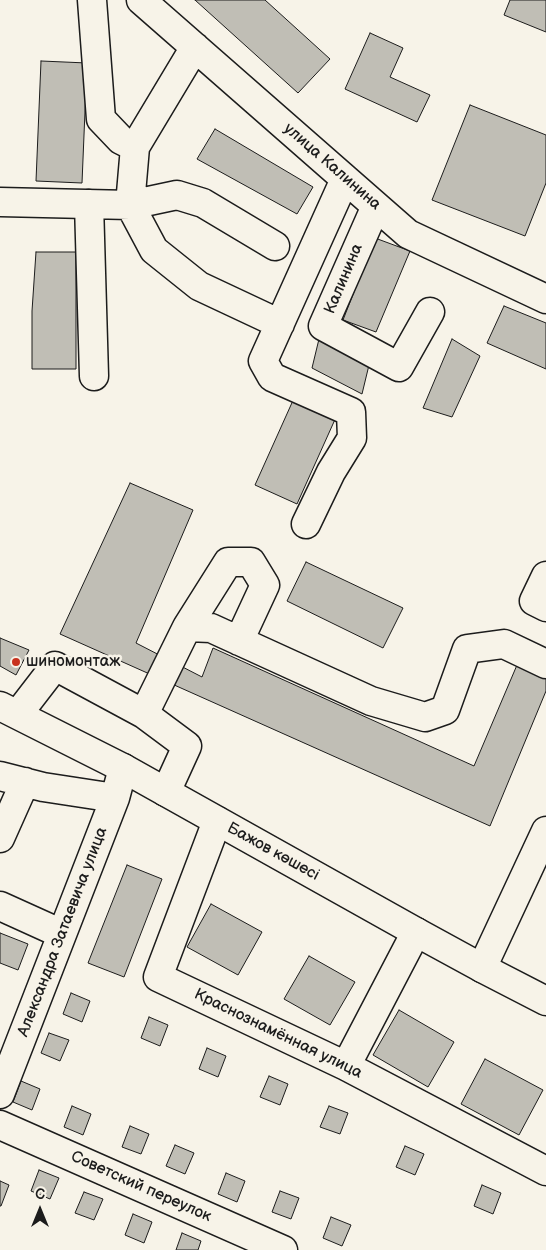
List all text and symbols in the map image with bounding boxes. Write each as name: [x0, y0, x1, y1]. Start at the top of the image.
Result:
street label: улица Калинина: [279, 119, 385, 215]
street label: Калинина: [321, 241, 367, 317]
place label: шиномонтаж: [26, 652, 120, 672]
marker: шиномонтаж: [10, 656, 22, 668]
street label: Бажов көшесі: [223, 819, 323, 885]
street label: Александра Затаевича улица: [14, 825, 112, 1039]
street label: Краснознамённая улица: [191, 985, 365, 1083]
street label: Советский переулок: [68, 1147, 214, 1227]
north arrow: [15, 1185, 65, 1235]
text: С: [35, 1186, 45, 1203]

